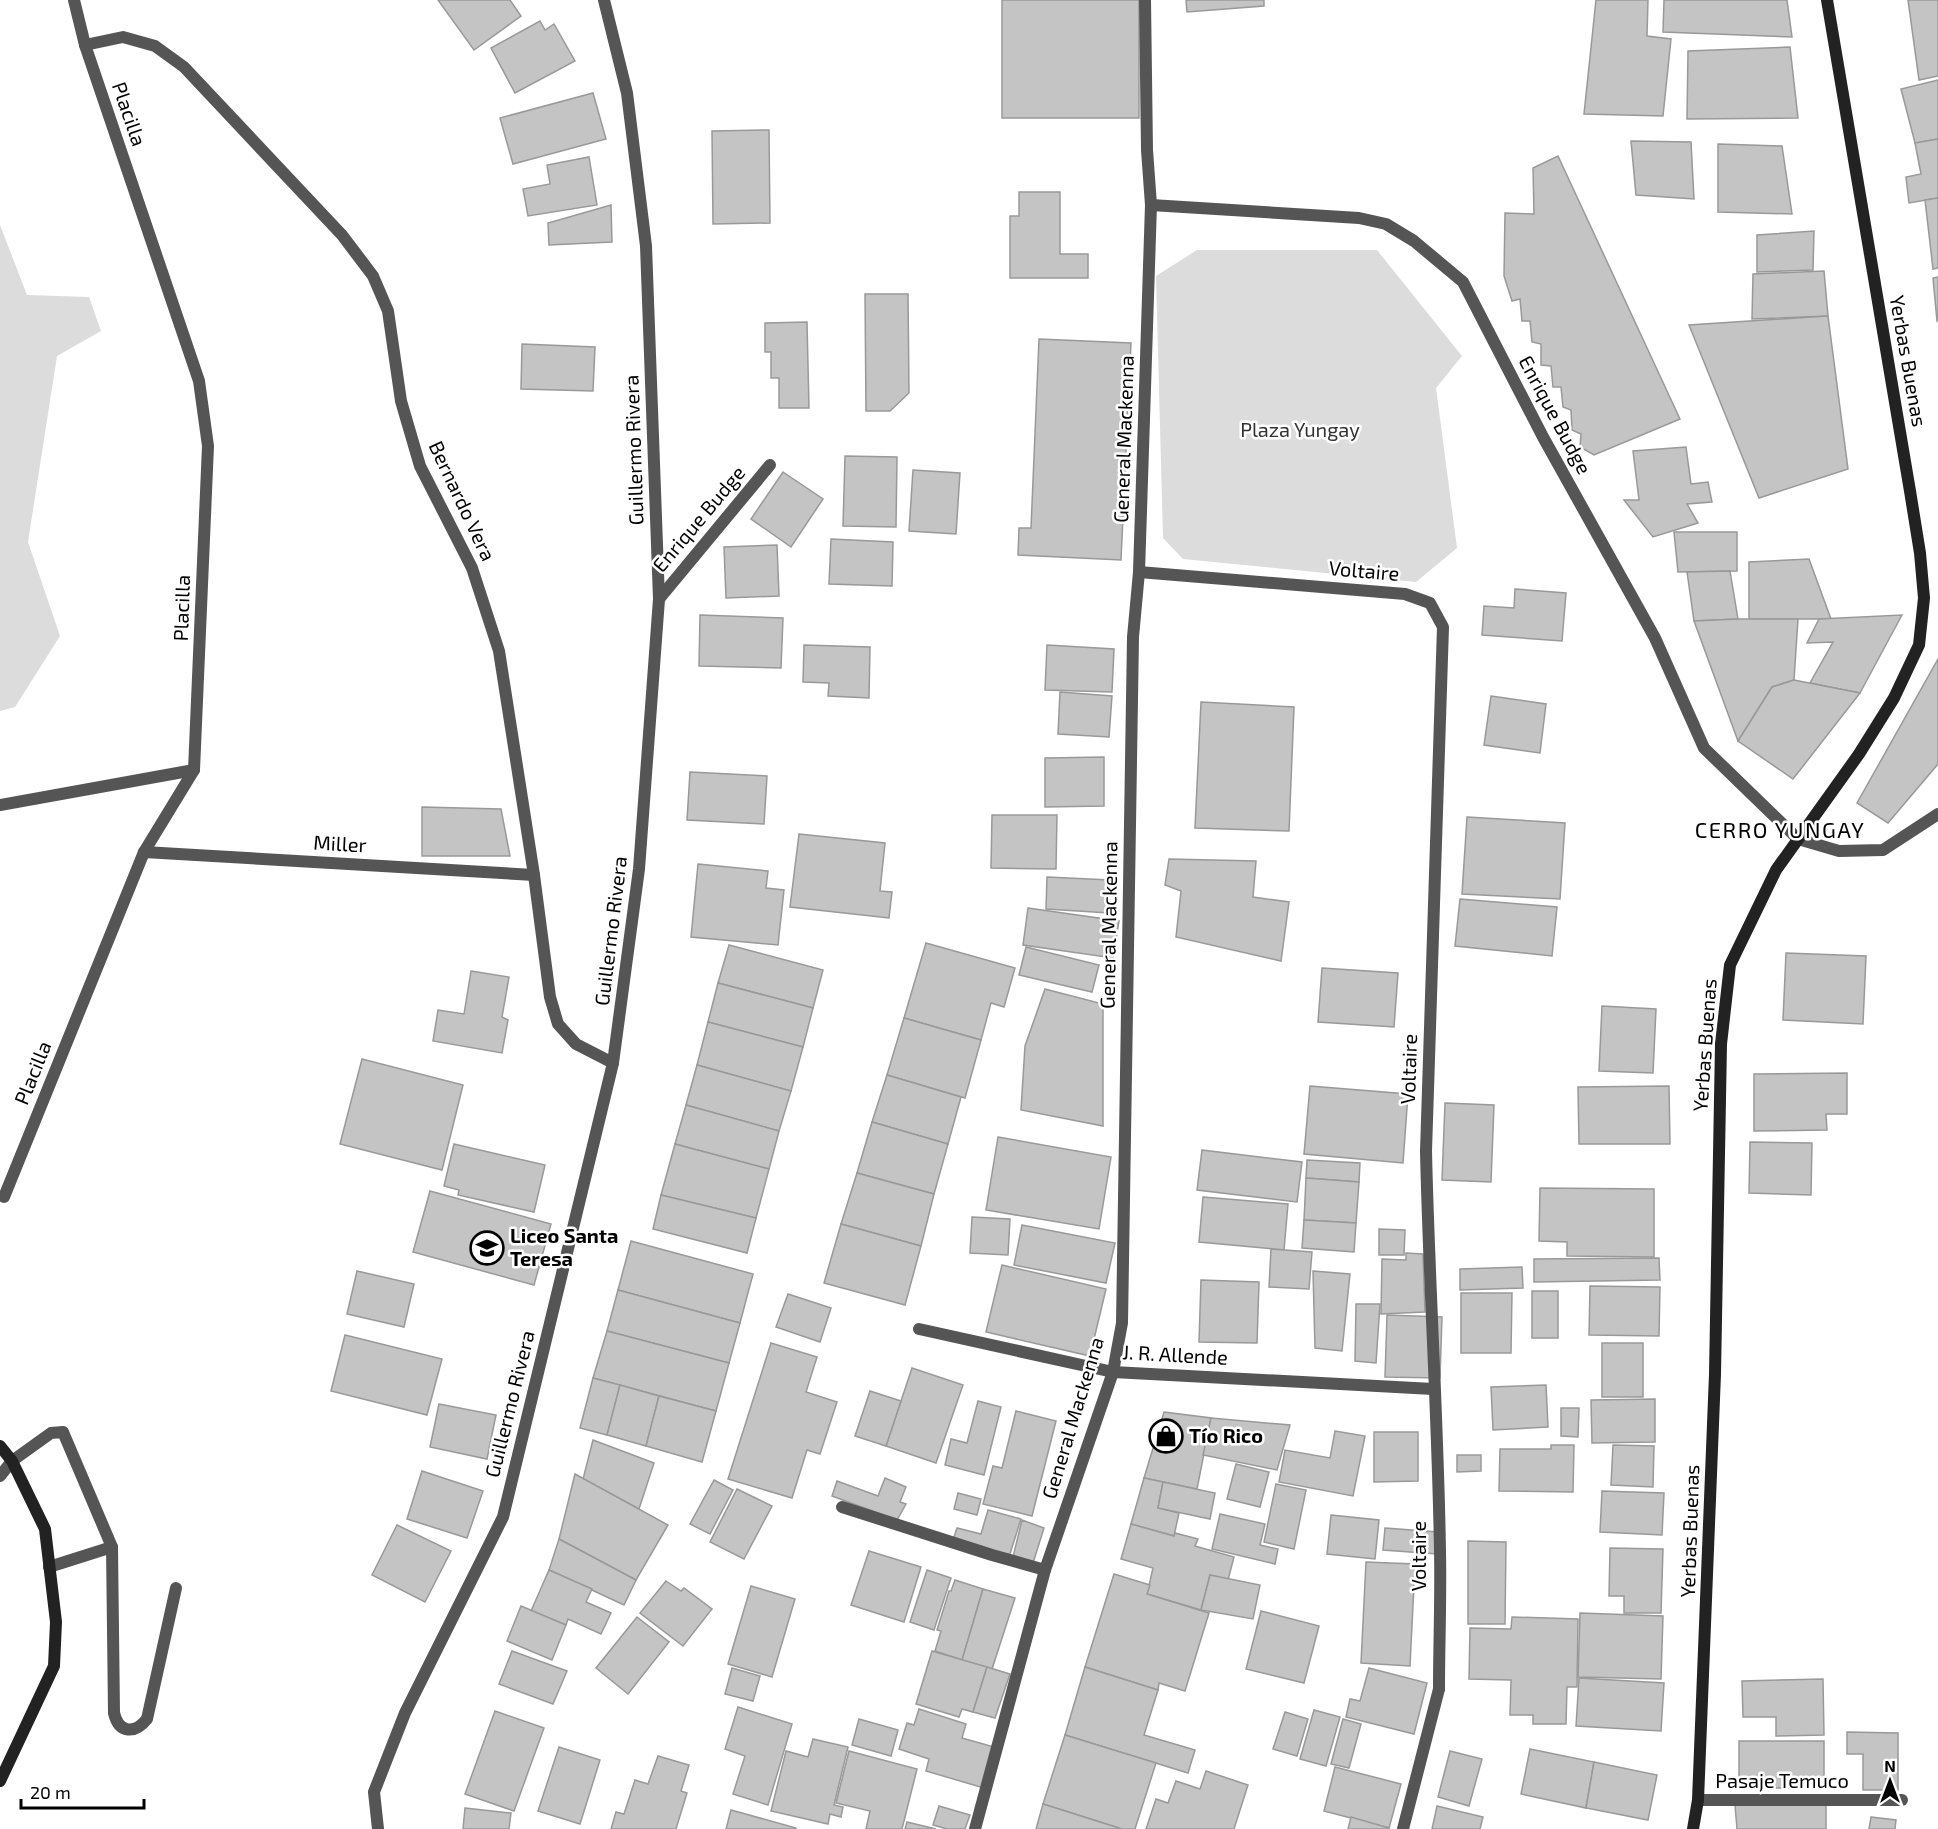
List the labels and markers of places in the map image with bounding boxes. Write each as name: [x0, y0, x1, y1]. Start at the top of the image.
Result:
place label: Liceo Santa Teresa: [510, 1223, 618, 1270]
school or university icon: Liceo Santa Teresa: [469, 1230, 505, 1266]
shop icon: Tío Rico: [1148, 1418, 1184, 1454]
place label: Tío Rico: [1189, 1423, 1263, 1447]

